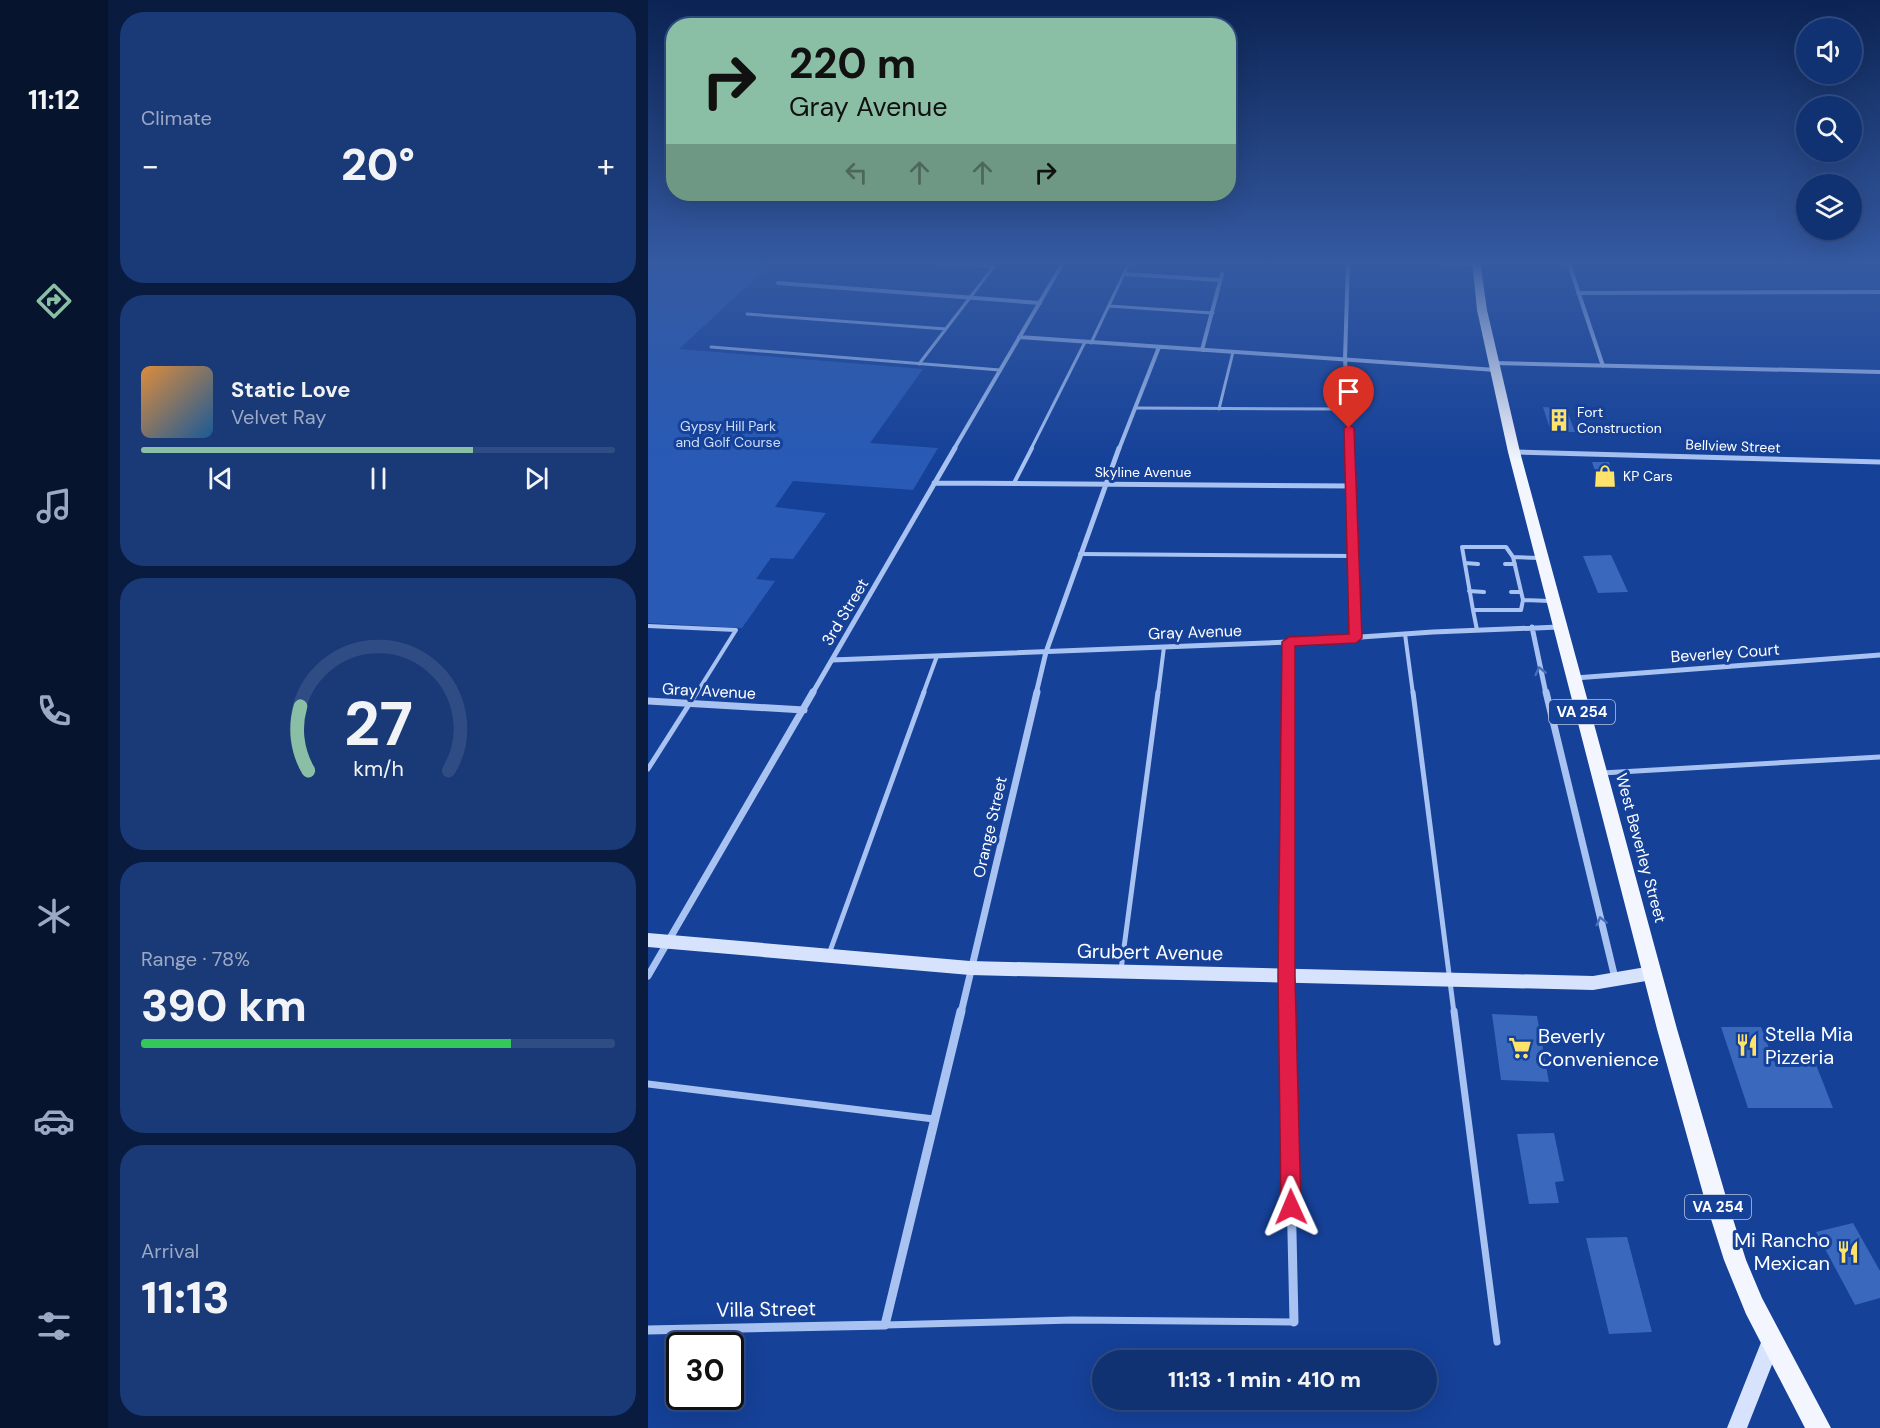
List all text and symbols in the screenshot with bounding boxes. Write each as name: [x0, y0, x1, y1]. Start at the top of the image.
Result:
map controls: [1796, 18, 1862, 240]
button: sound: [1796, 18, 1862, 84]
text: 220 m: [789, 36, 916, 91]
icon: right: [690, 42, 768, 120]
text: 11:12: [28, 82, 80, 117]
text: Gray Avenue: [789, 89, 948, 124]
button: search: [1796, 96, 1862, 162]
text: Climate: [141, 105, 212, 131]
text: 20°: [341, 135, 415, 194]
text: −: [141, 144, 159, 187]
text: +: [597, 144, 615, 187]
icon: left: [840, 156, 873, 189]
icon: ahead: [903, 156, 936, 189]
icon: ahead: [966, 156, 999, 189]
icon: right: [1029, 156, 1062, 189]
button: layers: [1796, 174, 1862, 240]
icon: directions: [33, 280, 75, 322]
pin: [1323, 366, 1374, 428]
text: Static Love: [231, 375, 351, 404]
icon: arrive: [1332, 375, 1365, 408]
place label: Fort Construction: [1577, 403, 1662, 437]
text: Velvet Ray: [231, 404, 326, 430]
building icon: Fort Construction: [1546, 407, 1572, 433]
park label: Gypsy Hill Park and Golf Course: [675, 417, 781, 451]
street label: Bellview Street: [1685, 435, 1781, 457]
icon: previous: [204, 462, 237, 495]
icon: pause: [362, 462, 395, 495]
icon: next: [520, 462, 553, 495]
street label: Skyline Avenue: [1095, 463, 1191, 481]
shop icon: KP Cars: [1592, 463, 1618, 489]
place label: KP Cars: [1623, 467, 1673, 485]
icon: music: [33, 485, 75, 527]
street label: 3rd Street: [817, 575, 873, 649]
street label: Gray Avenue: [1148, 620, 1242, 644]
street label: Beverley Court: [1670, 639, 1780, 667]
one-way arrow: [1535, 666, 1548, 676]
street label: Gray Avenue: [661, 678, 757, 704]
text: 27: [343, 683, 413, 764]
icon: phone: [33, 690, 75, 732]
road number: VA 254: [1549, 700, 1615, 724]
text: km/h: [353, 755, 403, 783]
street label: West Beverley Street: [1611, 771, 1671, 925]
street label: Orange Street: [968, 774, 1012, 880]
icon: climate: [33, 895, 75, 937]
one-way arrow: [1596, 917, 1609, 927]
street label: Grubert Avenue: [1077, 938, 1223, 966]
text: Range · 78%: [141, 946, 250, 972]
text: 390 km: [141, 976, 307, 1035]
place label: Stella Mia Pizzeria: [1765, 1021, 1853, 1070]
place label: Beverly Convenience: [1538, 1023, 1659, 1072]
restaurant icon: Stella Mia Pizzeria: [1734, 1032, 1760, 1058]
supermarket icon: Beverly Convenience: [1507, 1035, 1533, 1061]
icon: car: [33, 1100, 75, 1142]
position arrow: [1259, 1175, 1323, 1239]
road number: VA 254: [1685, 1195, 1751, 1219]
place label: Mi Rancho Mexican: [1734, 1227, 1830, 1276]
text: Arrival: [141, 1238, 199, 1264]
restaurant icon: Mi Rancho Mexican: [1835, 1239, 1861, 1265]
text: 11:13: [141, 1268, 230, 1327]
street label: Villa Street: [716, 1295, 816, 1323]
icon: filters: [33, 1305, 75, 1347]
speed limit sign: 30: [666, 1332, 744, 1410]
text: 11:13 · 1 min · 410 m: [1168, 1365, 1361, 1394]

